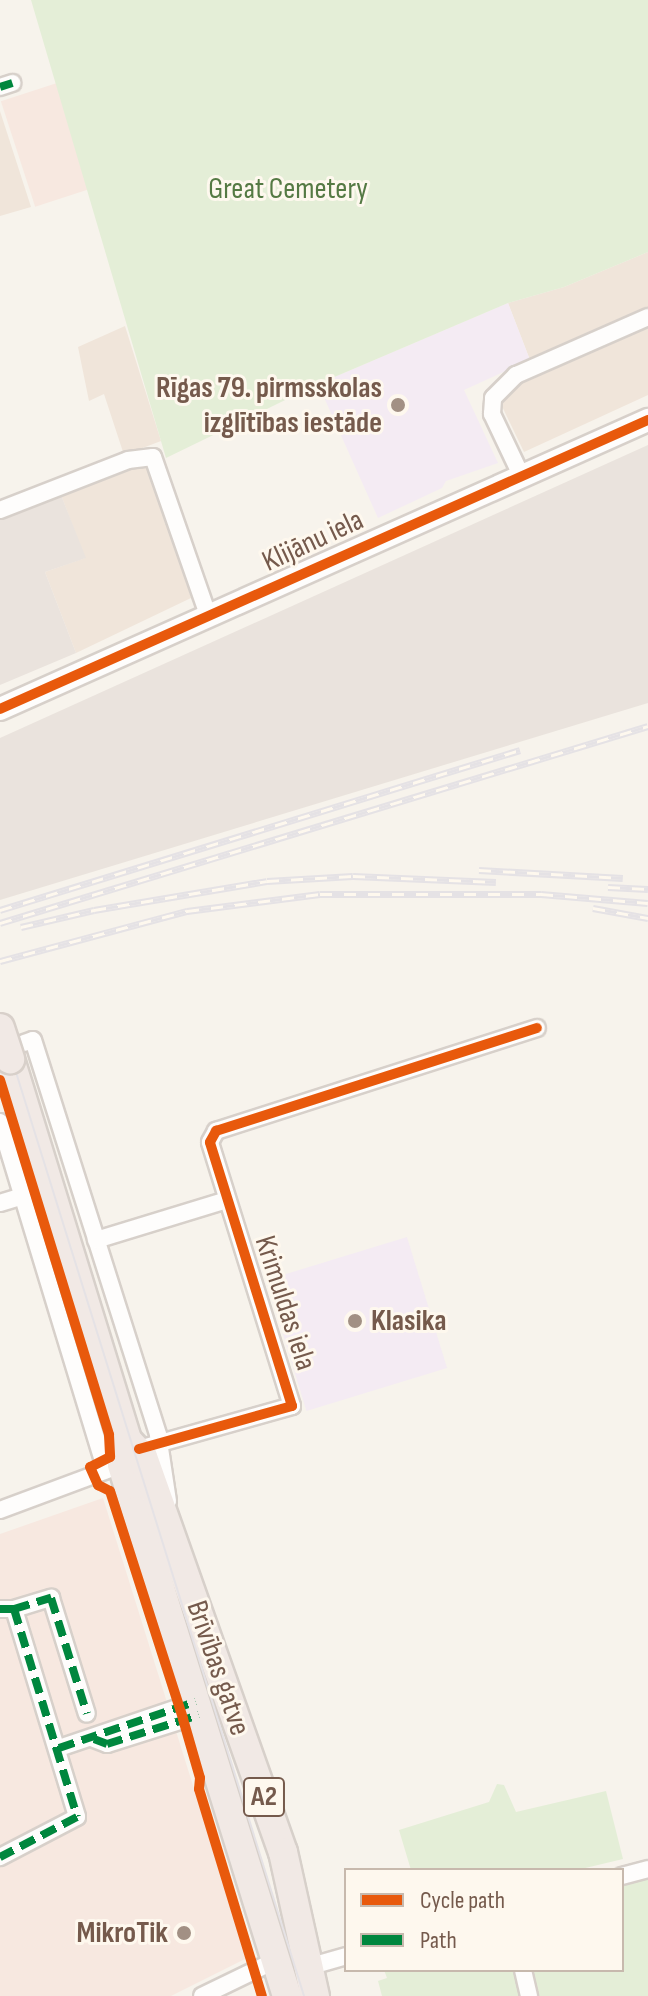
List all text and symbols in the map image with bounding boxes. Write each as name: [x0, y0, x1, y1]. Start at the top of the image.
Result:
park label: Great Cemetery: [208, 171, 368, 207]
place label: Rīgas 79. pirmsskolas izglītības iestāde: [156, 370, 382, 440]
marker: Rīgas 79. pirmsskolas izglītības iestāde: [389, 396, 407, 414]
street label: Klijānu iela: [257, 502, 369, 580]
street label: Krimuldas iela: [246, 1231, 324, 1375]
place label: Klasika: [371, 1303, 447, 1339]
marker: Klasika: [346, 1312, 364, 1330]
street label: Brīvības gatve: [178, 1596, 258, 1740]
road number: A2: [242, 1773, 286, 1821]
legend: [344, 1868, 624, 1972]
text: Cycle path: [420, 1886, 505, 1915]
place label: MikroTik: [76, 1915, 168, 1951]
marker: MikroTik: [175, 1924, 193, 1942]
text: Path: [420, 1926, 457, 1955]

